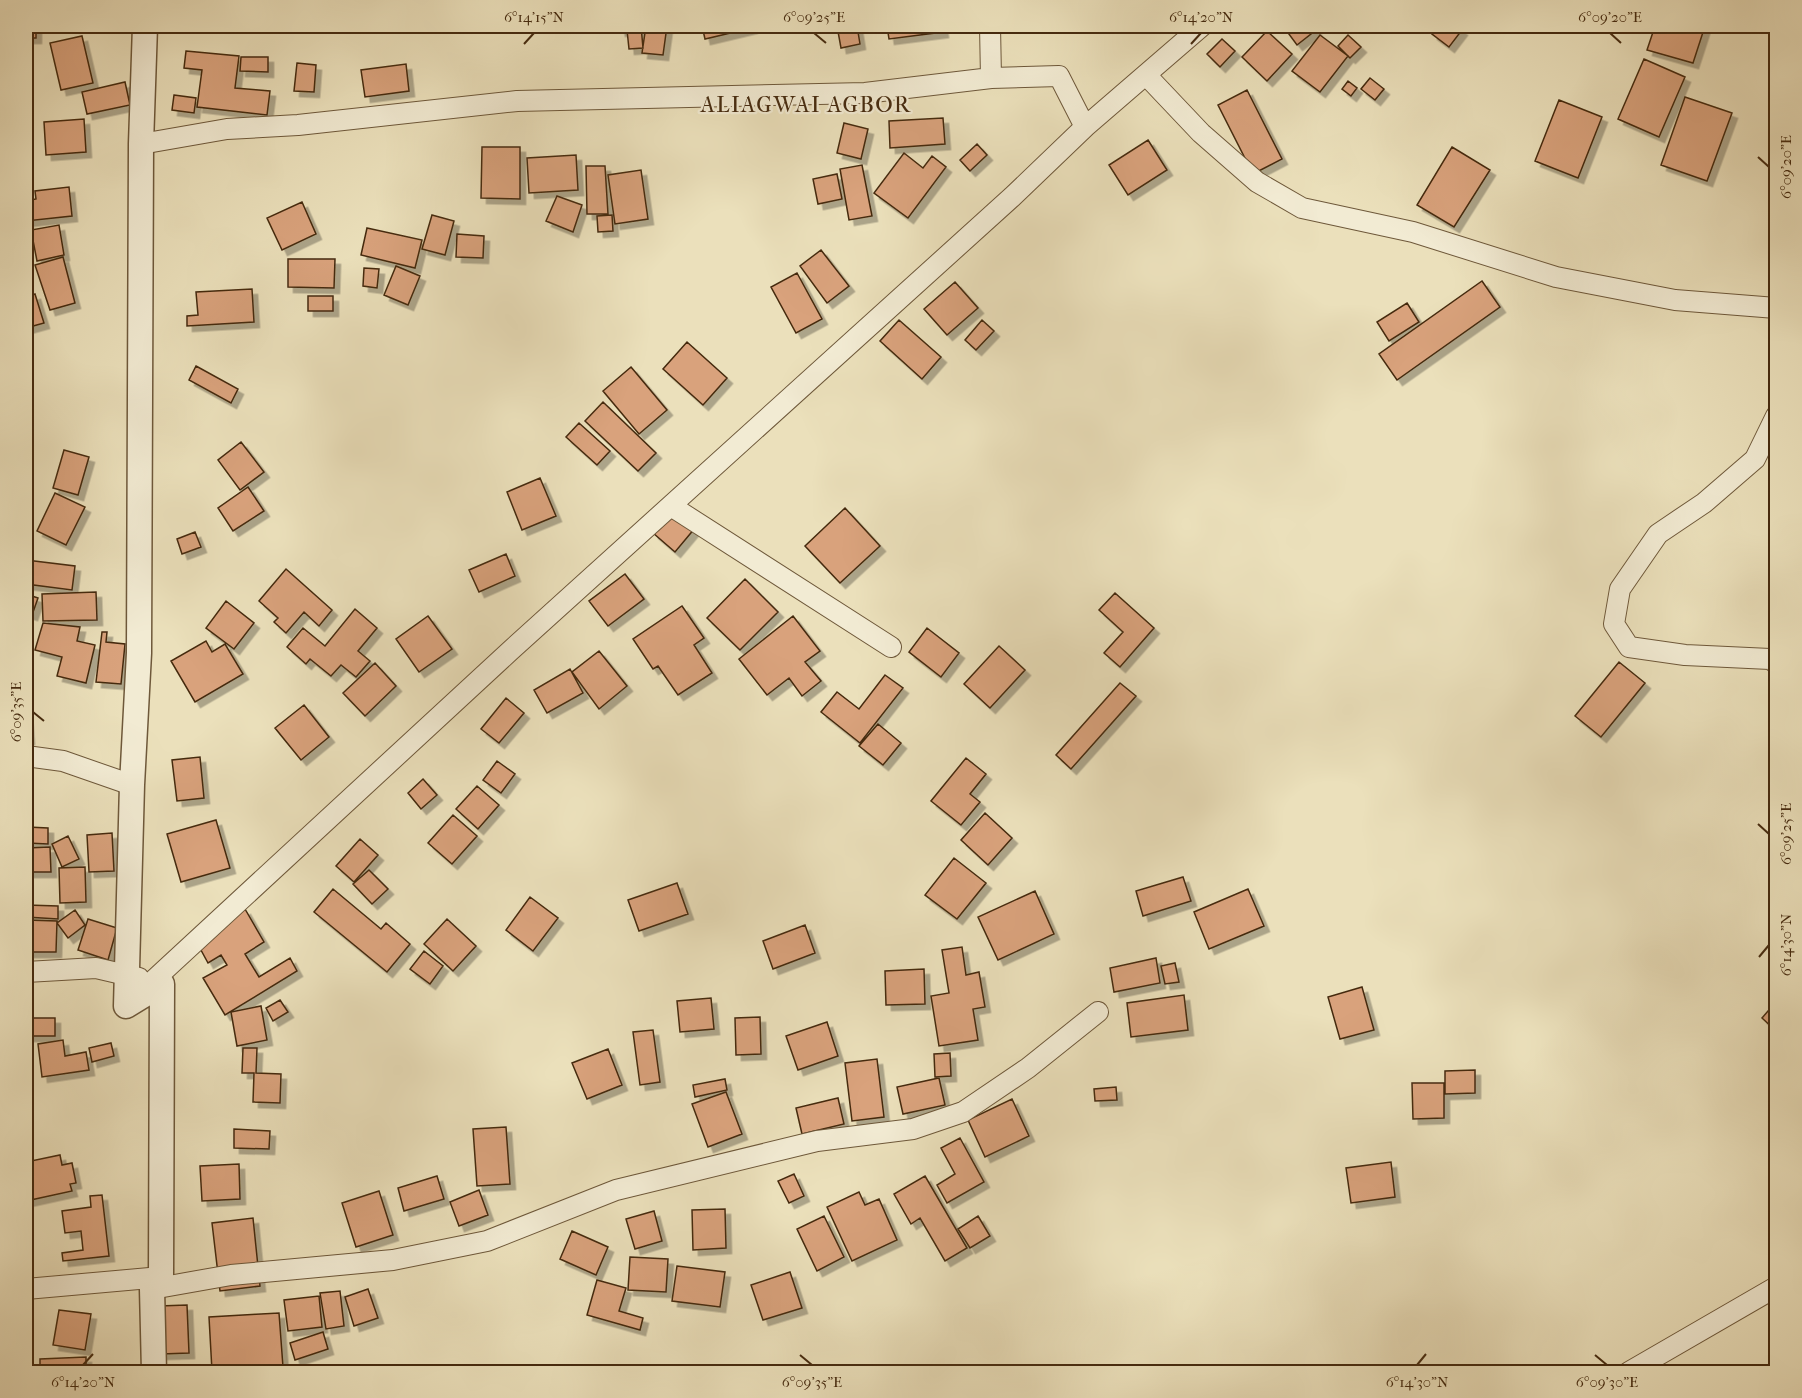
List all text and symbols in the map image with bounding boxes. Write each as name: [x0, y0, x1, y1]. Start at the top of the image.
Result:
text: 6°14'15"N: [504, 8, 565, 26]
text: 6°09'25"E: [783, 8, 845, 26]
text: 6°14'20"N: [1169, 8, 1234, 26]
text: 6°09'20"E: [1578, 8, 1642, 26]
district label: ALIAGWAI AGBOR: [700, 92, 912, 118]
text: 6°09'20"E: [1777, 135, 1795, 199]
text: 6°09'35"E: [7, 682, 25, 742]
text: 6°09'25"E: [1777, 803, 1795, 865]
text: 6°14'30"N: [1777, 913, 1795, 976]
text: 6°14'20"N: [51, 1373, 116, 1391]
text: 6°09'35"E: [782, 1373, 842, 1391]
text: 6°14'30"N: [1386, 1373, 1449, 1391]
text: 6°09'30"E: [1576, 1373, 1638, 1391]

